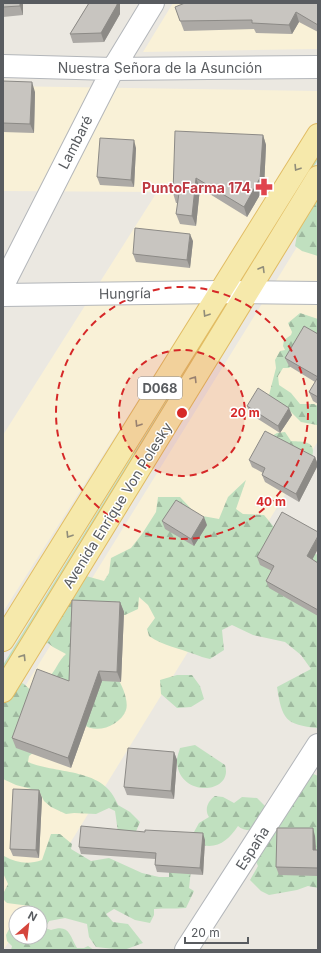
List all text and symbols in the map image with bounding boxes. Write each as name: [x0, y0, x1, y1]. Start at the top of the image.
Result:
street label: Nuestra Señora de la Asunción: [58, 59, 262, 76]
street label: Lambaré: [54, 112, 96, 172]
one-way arrow: [295, 164, 302, 171]
pharmacy icon: PuntoFarma 174: [254, 177, 274, 197]
place label: PuntoFarma 174: [142, 179, 251, 196]
one-way arrow: [257, 266, 264, 273]
street label: Hungría: [99, 284, 151, 302]
one-way arrow: [204, 310, 211, 317]
one-way arrow: [189, 376, 196, 383]
road number: D068: [138, 377, 182, 399]
text: 20 m: [230, 405, 260, 420]
centre of rings: [175, 406, 189, 420]
street label: Avenida Enrique Von Polesky: [59, 419, 175, 591]
one-way arrow: [135, 420, 142, 427]
text: 40 m: [256, 494, 286, 509]
one-way arrow: [66, 531, 74, 538]
one-way arrow: [19, 654, 26, 661]
street label: España: [232, 823, 272, 873]
north arrow: [8, 905, 48, 945]
text: N: [26, 908, 40, 924]
scale bar: [185, 919, 248, 945]
text: 20 m: [191, 925, 220, 940]

